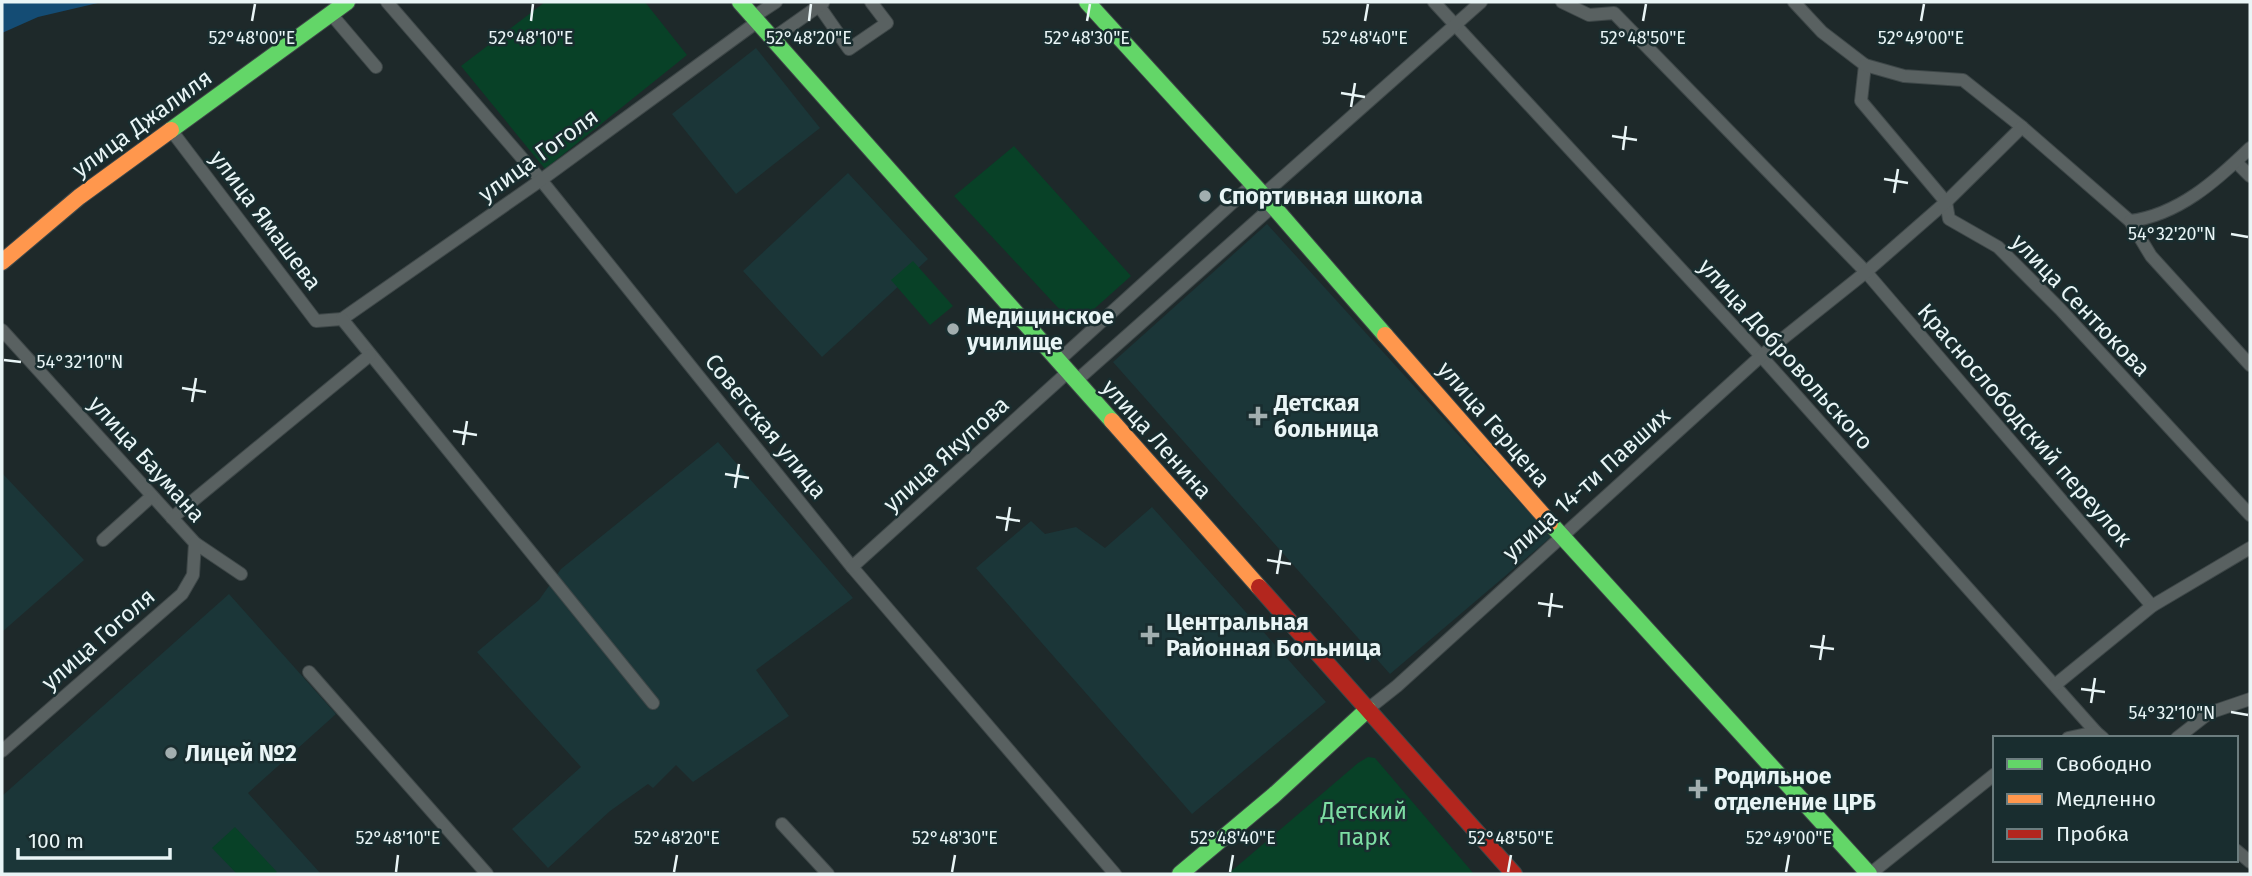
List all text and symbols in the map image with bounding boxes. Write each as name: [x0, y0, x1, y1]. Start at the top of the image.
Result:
text: 52°48'00"E: [209, 27, 295, 49]
text: 52°48'10"E: [489, 27, 573, 49]
text: 52°48'20"E: [766, 27, 852, 49]
text: 52°48'30"E: [1044, 27, 1130, 49]
text: 52°48'40"E: [1322, 27, 1408, 49]
text: 52°48'50"E: [1600, 27, 1686, 49]
text: 52°49'00"E: [1878, 27, 1964, 49]
street label: улица Джалиля: [67, 63, 217, 183]
street label: улица Гоголя: [473, 102, 603, 208]
street label: улица Ямашева: [204, 144, 328, 296]
place label: Спортивная школа: [1219, 182, 1423, 210]
marker: Спортивная школа: [1197, 188, 1213, 204]
text: 54°32'20"N: [2128, 223, 2216, 245]
street label: улица Сентюкова: [2006, 228, 2156, 382]
street label: улица Добровольского: [1693, 252, 1879, 456]
street label: Краснослободский переулок: [1912, 298, 2138, 552]
place label: Медицинское училище: [966, 302, 1114, 356]
marker: Медицинское училище: [945, 321, 961, 337]
street label: Советская улица: [699, 348, 833, 504]
text: 54°32'10"N: [37, 351, 123, 373]
street label: улица Герцена: [1432, 355, 1556, 493]
street label: улица Ленина: [1096, 373, 1218, 505]
place label: Детская больница: [1273, 389, 1379, 443]
street label: улица Баумана: [83, 390, 211, 528]
street label: улица Якупова: [877, 390, 1015, 518]
street label: улица 14-ти Павших: [1496, 401, 1676, 567]
marker: Детская больница: [1248, 406, 1268, 426]
street label: улица Гоголя: [35, 582, 161, 696]
place label: Центральная Районная Больница: [1166, 608, 1381, 662]
marker: Центральная Районная Больница: [1140, 625, 1160, 645]
text: 54°32'10"N: [2129, 702, 2215, 724]
legend: [1993, 736, 2238, 862]
place label: Лицей №2: [185, 739, 297, 767]
marker: Лицей №2: [163, 745, 179, 761]
text: Свободно: [2056, 751, 2152, 777]
place label: Родильное отделение ЦРБ: [1714, 762, 1876, 816]
marker: Родильное отделение ЦРБ: [1688, 779, 1708, 799]
text: Медленно: [2056, 786, 2156, 812]
park label: Детский парк: [1320, 797, 1407, 851]
scale bar: [18, 816, 170, 860]
text: Пробка: [2056, 821, 2129, 847]
text: 52°48'10"E: [356, 827, 440, 849]
text: 52°48'20"E: [634, 827, 720, 849]
text: 52°48'30"E: [912, 827, 998, 849]
text: 52°48'40"E: [1190, 827, 1276, 849]
text: 52°48'50"E: [1468, 827, 1554, 849]
text: 52°49'00"E: [1746, 827, 1832, 849]
text: 100 m: [28, 828, 84, 854]

